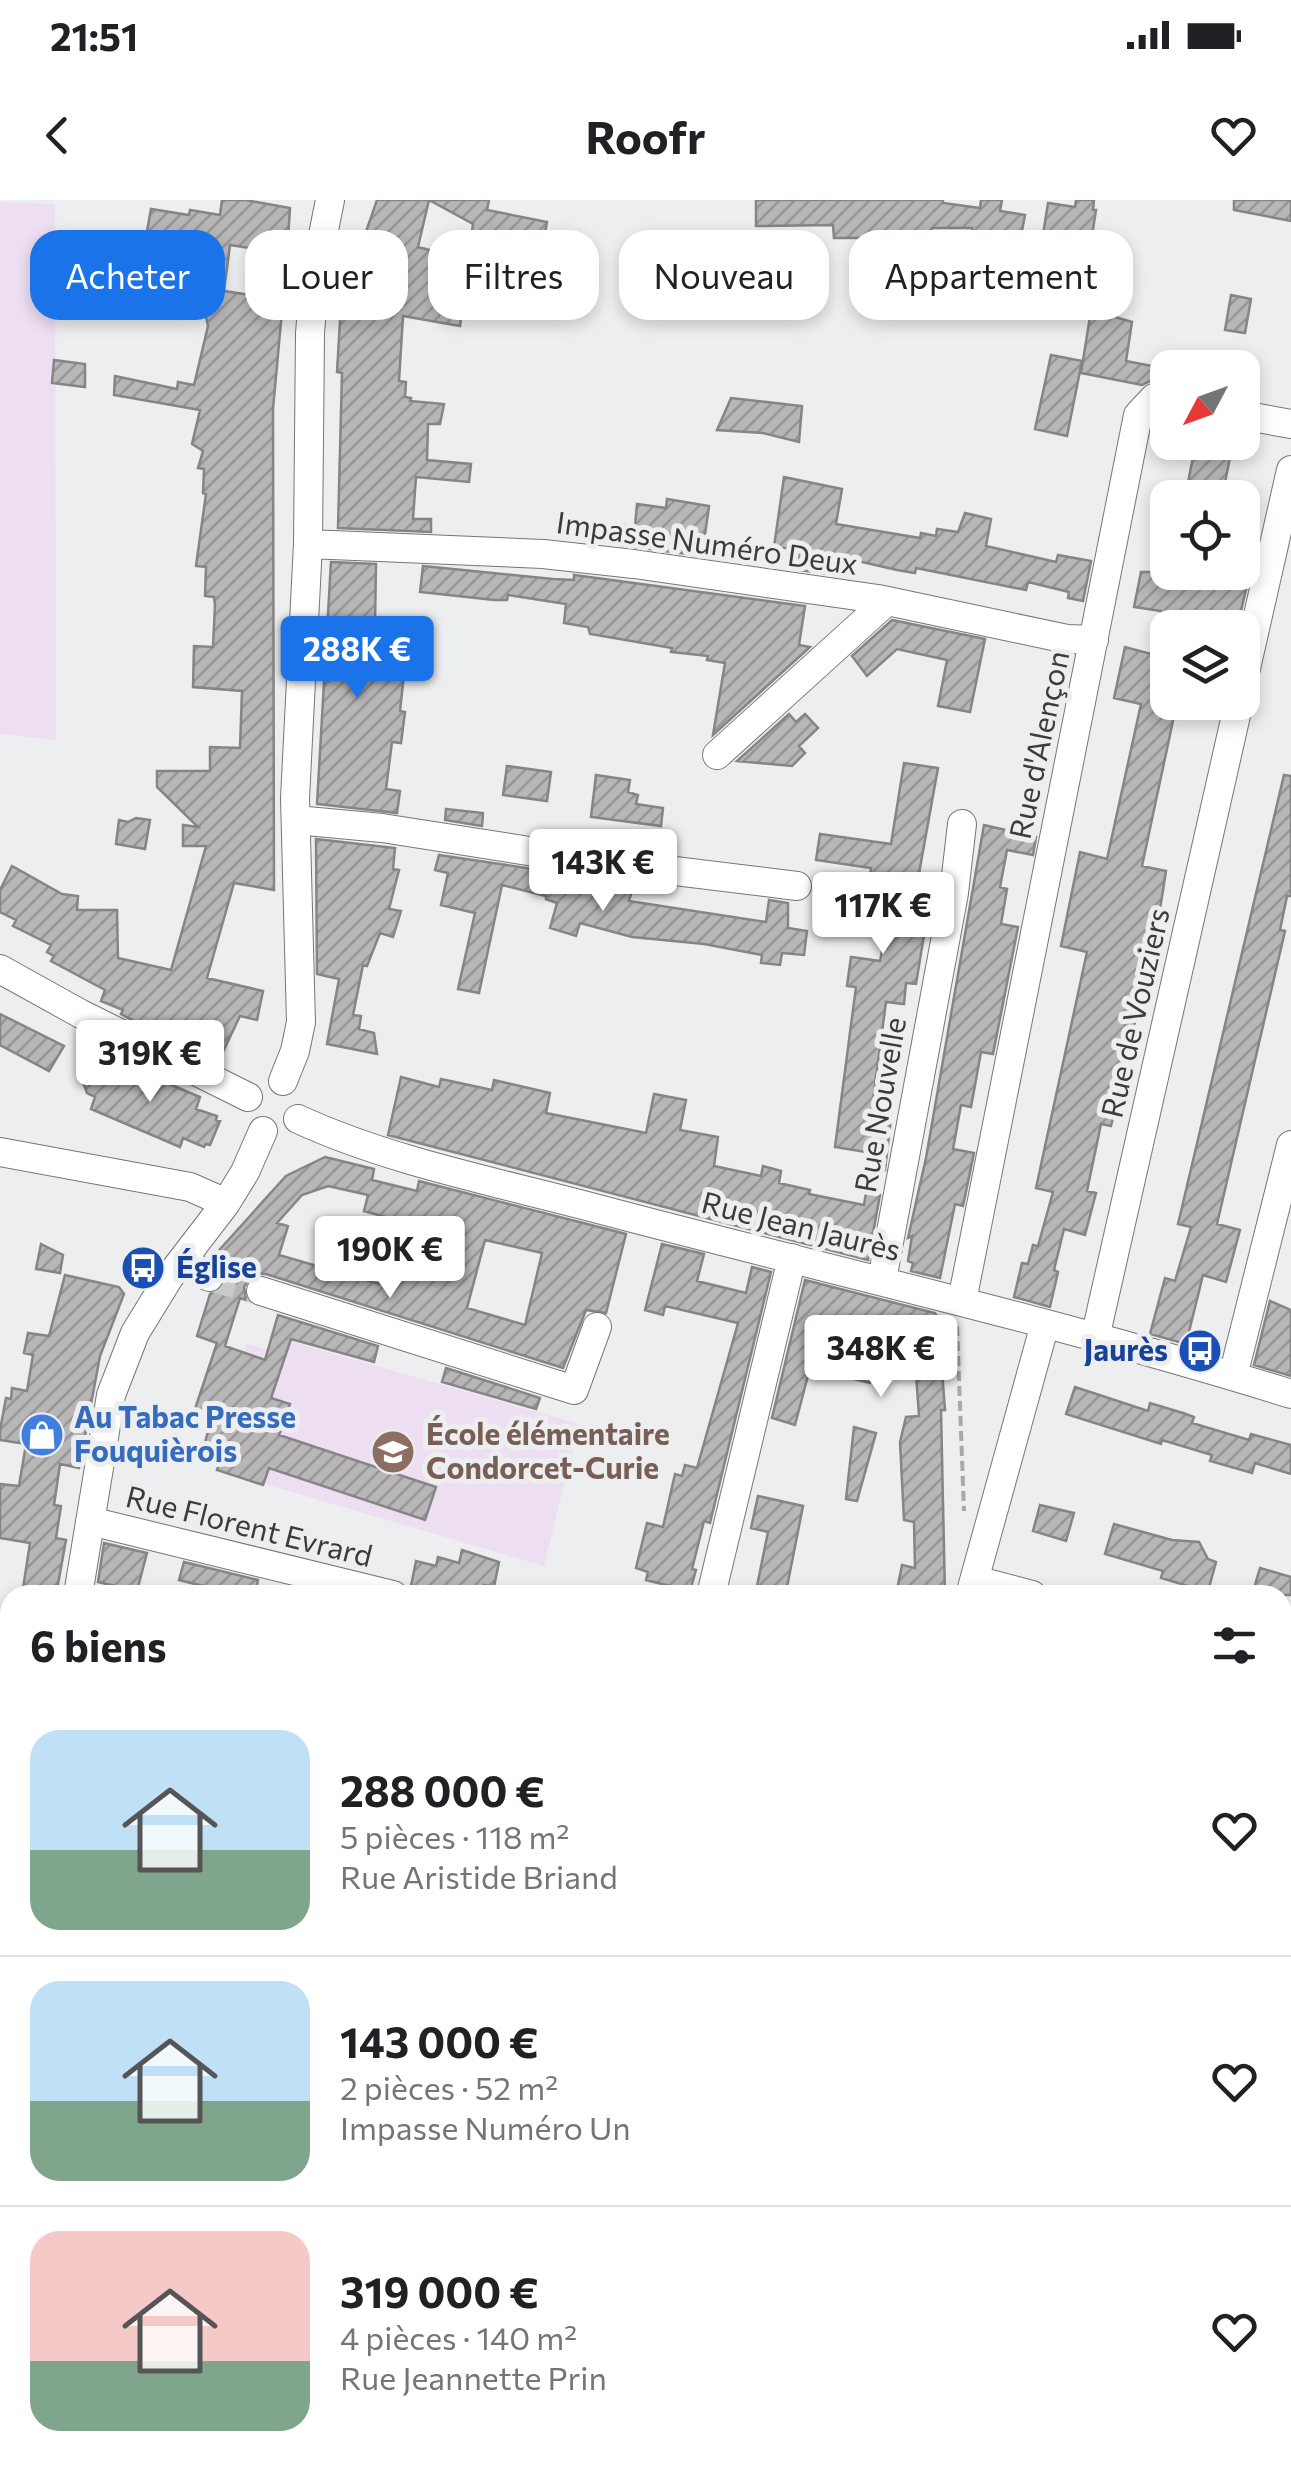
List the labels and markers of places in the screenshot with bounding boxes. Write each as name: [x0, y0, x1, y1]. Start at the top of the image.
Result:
pin: 288K €: [276, 616, 438, 701]
pin: 143K €: [522, 829, 684, 914]
pin: 117K €: [802, 872, 964, 957]
pin: 319K €: [69, 1020, 231, 1105]
pin: 190K €: [309, 1216, 471, 1301]
bus stop icon: Église: [120, 1245, 166, 1291]
place label: Église: [176, 1247, 257, 1284]
pin: 348K €: [800, 1315, 962, 1400]
bus stop icon: Jaurès: [1177, 1328, 1223, 1374]
place label: Jaurès: [1084, 1330, 1168, 1367]
place label: Au Tabac Presse Fouquièrois: [74, 1397, 296, 1468]
shop icon: Au Tabac Presse Fouquièrois: [19, 1412, 65, 1458]
place label: École élémentaire Condorcet-Curie: [426, 1414, 670, 1485]
school or university icon: École élémentaire Condorcet-Curie: [370, 1429, 416, 1475]

